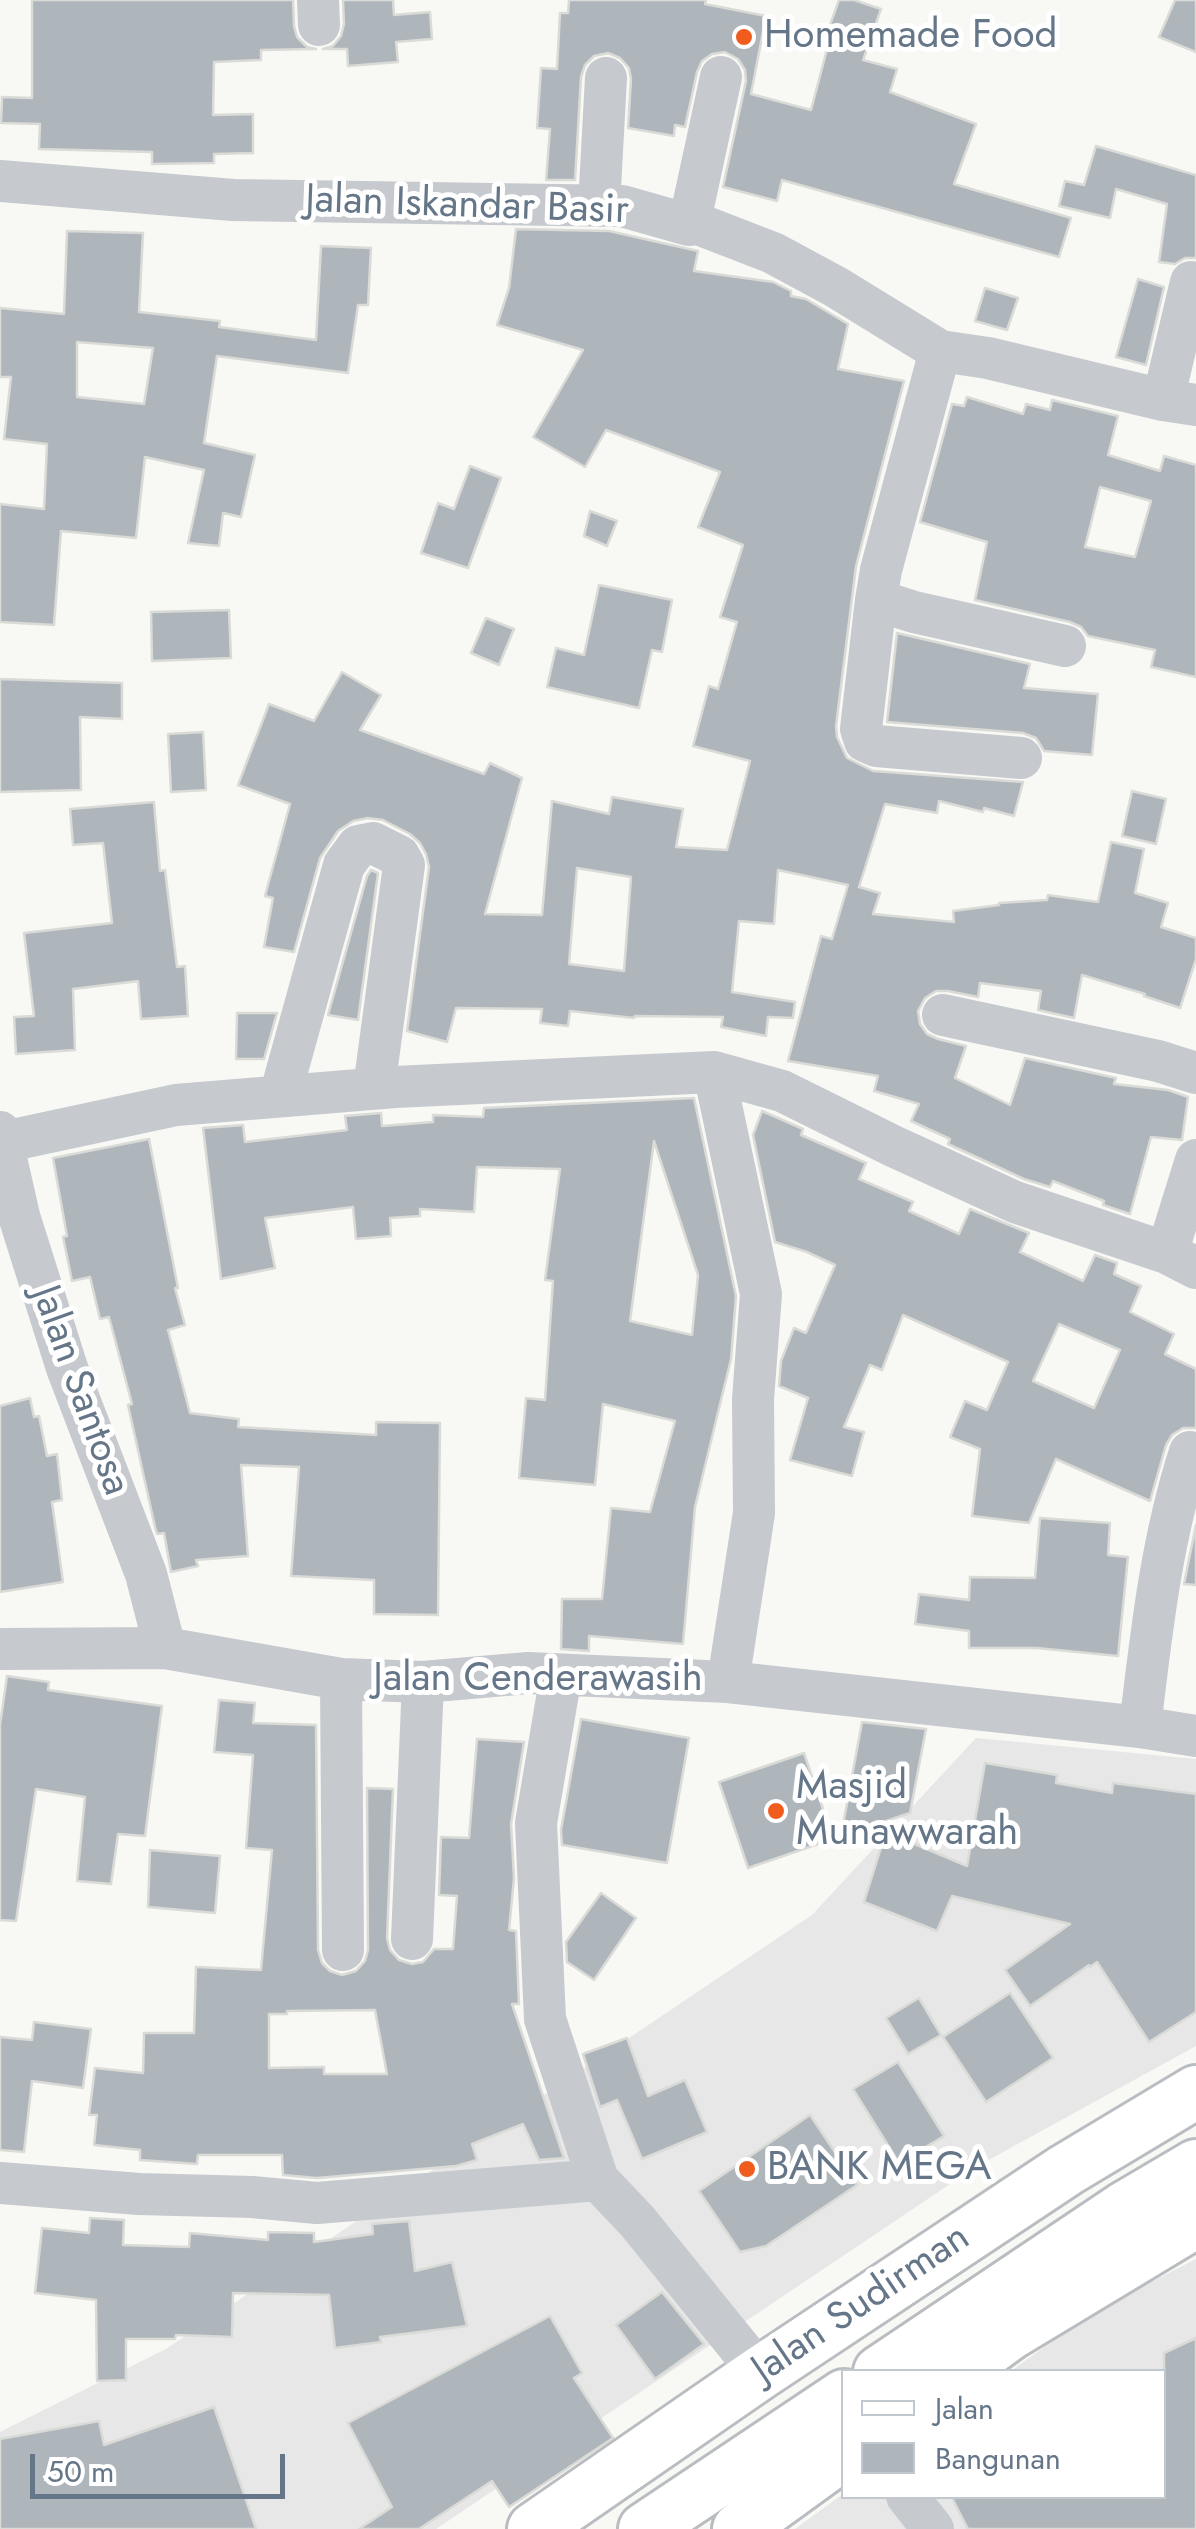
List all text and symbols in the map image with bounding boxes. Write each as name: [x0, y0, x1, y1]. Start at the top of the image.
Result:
place label: Homemade Food: [764, 13, 1057, 61]
marker: Homemade Food: [733, 26, 755, 48]
street label: Jalan Iskandar Basir: [304, 177, 630, 237]
street label: Jalan Santosa: [19, 1280, 139, 1502]
street label: Jalan Cenderawasih: [373, 1656, 703, 1704]
place label: Masjid Munawwarah: [796, 1764, 1018, 1858]
marker: Masjid Munawwarah: [765, 1800, 787, 1822]
place label: BANK MEGA: [767, 2145, 991, 2193]
marker: BANK MEGA: [736, 2158, 758, 2180]
street label: Jalan Sudirman: [744, 2215, 980, 2395]
legend: [841, 2369, 1166, 2499]
text: Jalan: [935, 2387, 994, 2430]
scale bar: [35, 2434, 290, 2496]
text: Bangunan: [935, 2437, 1061, 2480]
text: 50 m: [47, 2450, 114, 2493]

